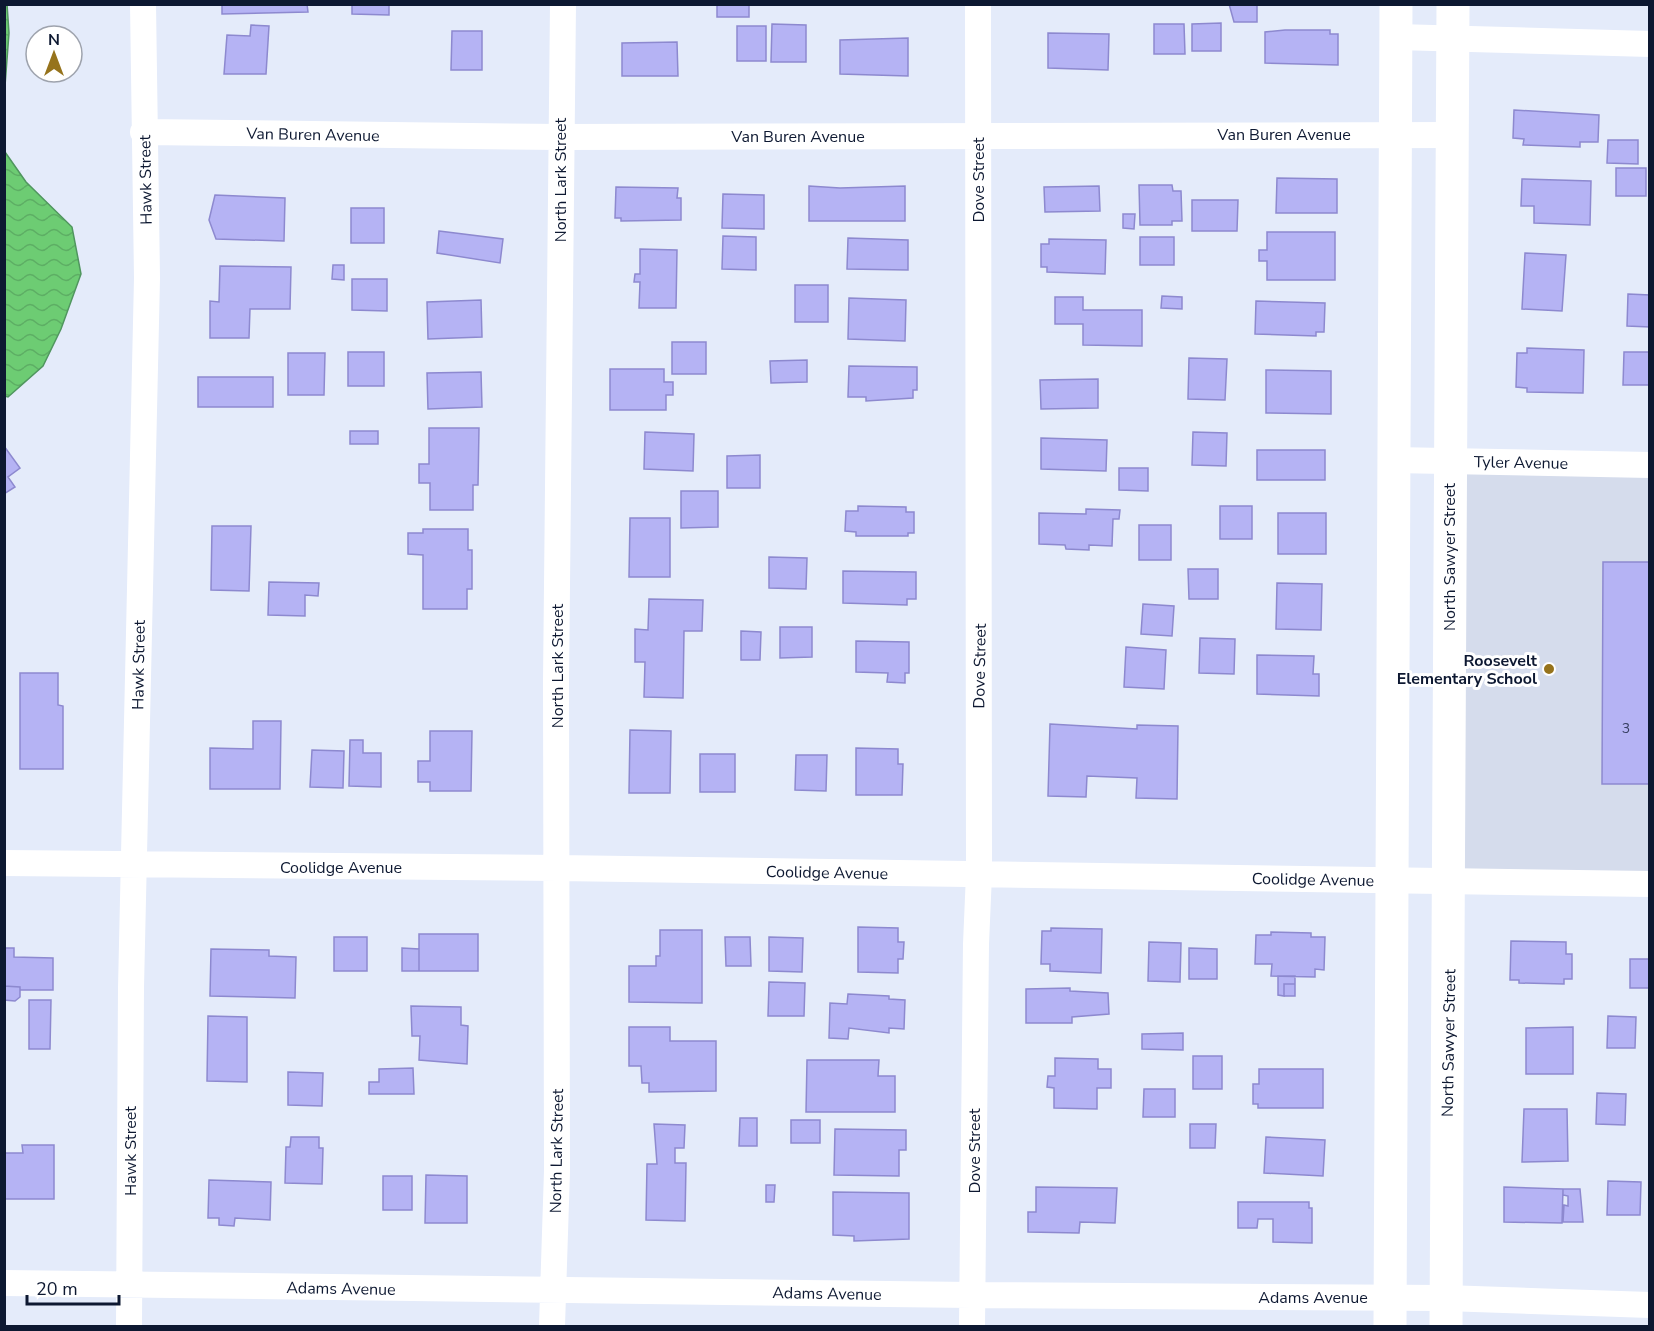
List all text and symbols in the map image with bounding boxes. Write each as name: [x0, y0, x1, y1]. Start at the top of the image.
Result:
north arrow: [24, 24, 84, 84]
text: N: [48, 29, 60, 51]
street label: North Lark Street: [550, 117, 572, 242]
street label: Van Buren Avenue: [245, 123, 380, 147]
street label: Van Buren Avenue: [1216, 124, 1351, 146]
street label: Van Buren Avenue: [730, 126, 865, 148]
street label: Hawk Street: [134, 135, 158, 225]
street label: Dove Street: [968, 137, 990, 223]
street label: Tyler Avenue: [1474, 451, 1568, 475]
street label: North Sawyer Street: [1439, 483, 1461, 631]
street label: North Lark Street: [547, 603, 569, 728]
street label: Hawk Street: [127, 620, 151, 710]
street label: Dove Street: [968, 623, 992, 709]
place label: Roosevelt Elementary School: [1397, 650, 1538, 690]
marker: Roosevelt Elementary School: [1542, 662, 1556, 676]
house number: 3: [1622, 719, 1630, 738]
street label: Coolidge Avenue: [280, 857, 402, 879]
street label: Coolidge Avenue: [766, 861, 888, 885]
street label: Coolidge Avenue: [1252, 868, 1374, 892]
street label: North Sawyer Street: [1437, 969, 1461, 1117]
street label: North Lark Street: [545, 1088, 569, 1213]
street label: Hawk Street: [120, 1106, 142, 1196]
street label: Dove Street: [964, 1108, 986, 1194]
scale bar: [27, 1268, 118, 1306]
text: 20 m: [36, 1277, 78, 1301]
street label: Adams Avenue: [286, 1277, 396, 1301]
street label: Adams Avenue: [772, 1282, 882, 1306]
street label: Adams Avenue: [1258, 1287, 1368, 1309]

